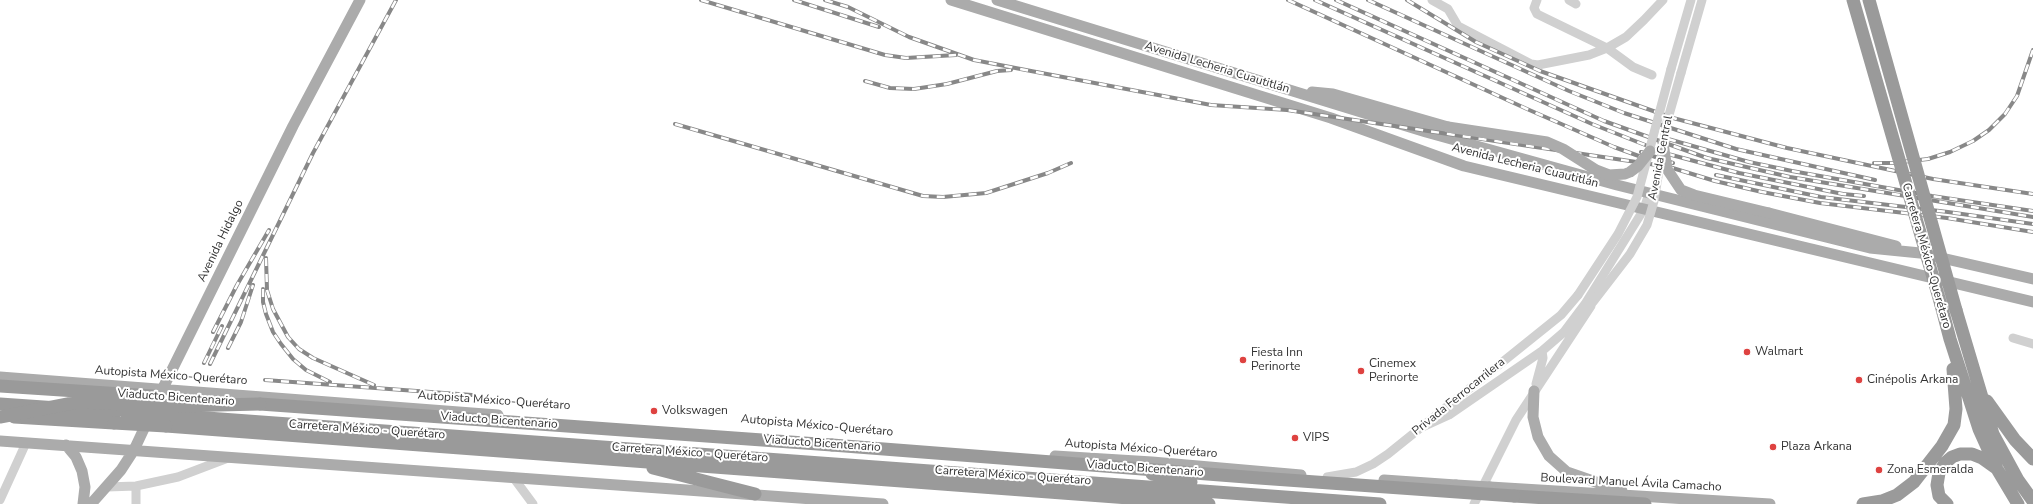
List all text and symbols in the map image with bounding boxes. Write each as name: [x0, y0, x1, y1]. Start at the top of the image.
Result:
street label: Avenida Lecheria Cuautitlán: [1143, 39, 1291, 97]
street label: Avenida Central: [1646, 114, 1676, 202]
street label: Avenida Lecheria Cuautitlán: [1450, 141, 1600, 191]
street label: Carretera México-Querétaro: [1898, 182, 1954, 330]
street label: Avenida Hidalgo: [195, 198, 247, 284]
place label: Walmart: [1755, 345, 1803, 359]
place label: Fiesta Inn Perinorte: [1251, 346, 1303, 374]
marker: Walmart: [1742, 347, 1752, 357]
marker: Fiesta Inn Perinorte: [1238, 355, 1248, 365]
street label: Privada Ferrocarrilera: [1410, 355, 1508, 439]
place label: Cinemex Perinorte: [1369, 357, 1418, 385]
street label: Autopista México-Querétaro: [94, 363, 248, 389]
marker: Cinemex Perinorte: [1356, 366, 1366, 376]
place label: Cinépolis Arkana: [1867, 373, 1958, 387]
marker: Cinépolis Arkana: [1854, 375, 1864, 385]
street label: Viaducto Bicentenario: [117, 387, 235, 409]
street label: Autopista México-Querétaro: [417, 388, 571, 414]
place label: Volkswagen: [662, 404, 728, 418]
marker: Volkswagen: [649, 406, 659, 416]
street label: Viaducto Bicentenario: [440, 410, 558, 432]
street label: Autopista México-Querétaro: [740, 412, 894, 440]
street label: Carretera México - Querétaro: [288, 417, 446, 443]
place label: VIPS: [1303, 431, 1329, 445]
street label: Viaducto Bicentenario: [763, 433, 881, 455]
marker: VIPS: [1290, 433, 1300, 443]
street label: Autopista México-Querétaro: [1064, 436, 1218, 462]
street label: Carretera México - Querétaro: [611, 440, 769, 466]
place label: Plaza Arkana: [1781, 440, 1852, 454]
marker: Plaza Arkana: [1768, 442, 1778, 452]
street label: Viaducto Bicentenario: [1086, 458, 1204, 480]
street label: Carretera México - Querétaro: [934, 463, 1092, 489]
place label: Zona Esmeralda: [1887, 463, 1974, 477]
marker: Zona Esmeralda: [1874, 465, 1884, 475]
street label: Boulevard Manuel Ávila Camacho: [1540, 471, 1722, 495]

